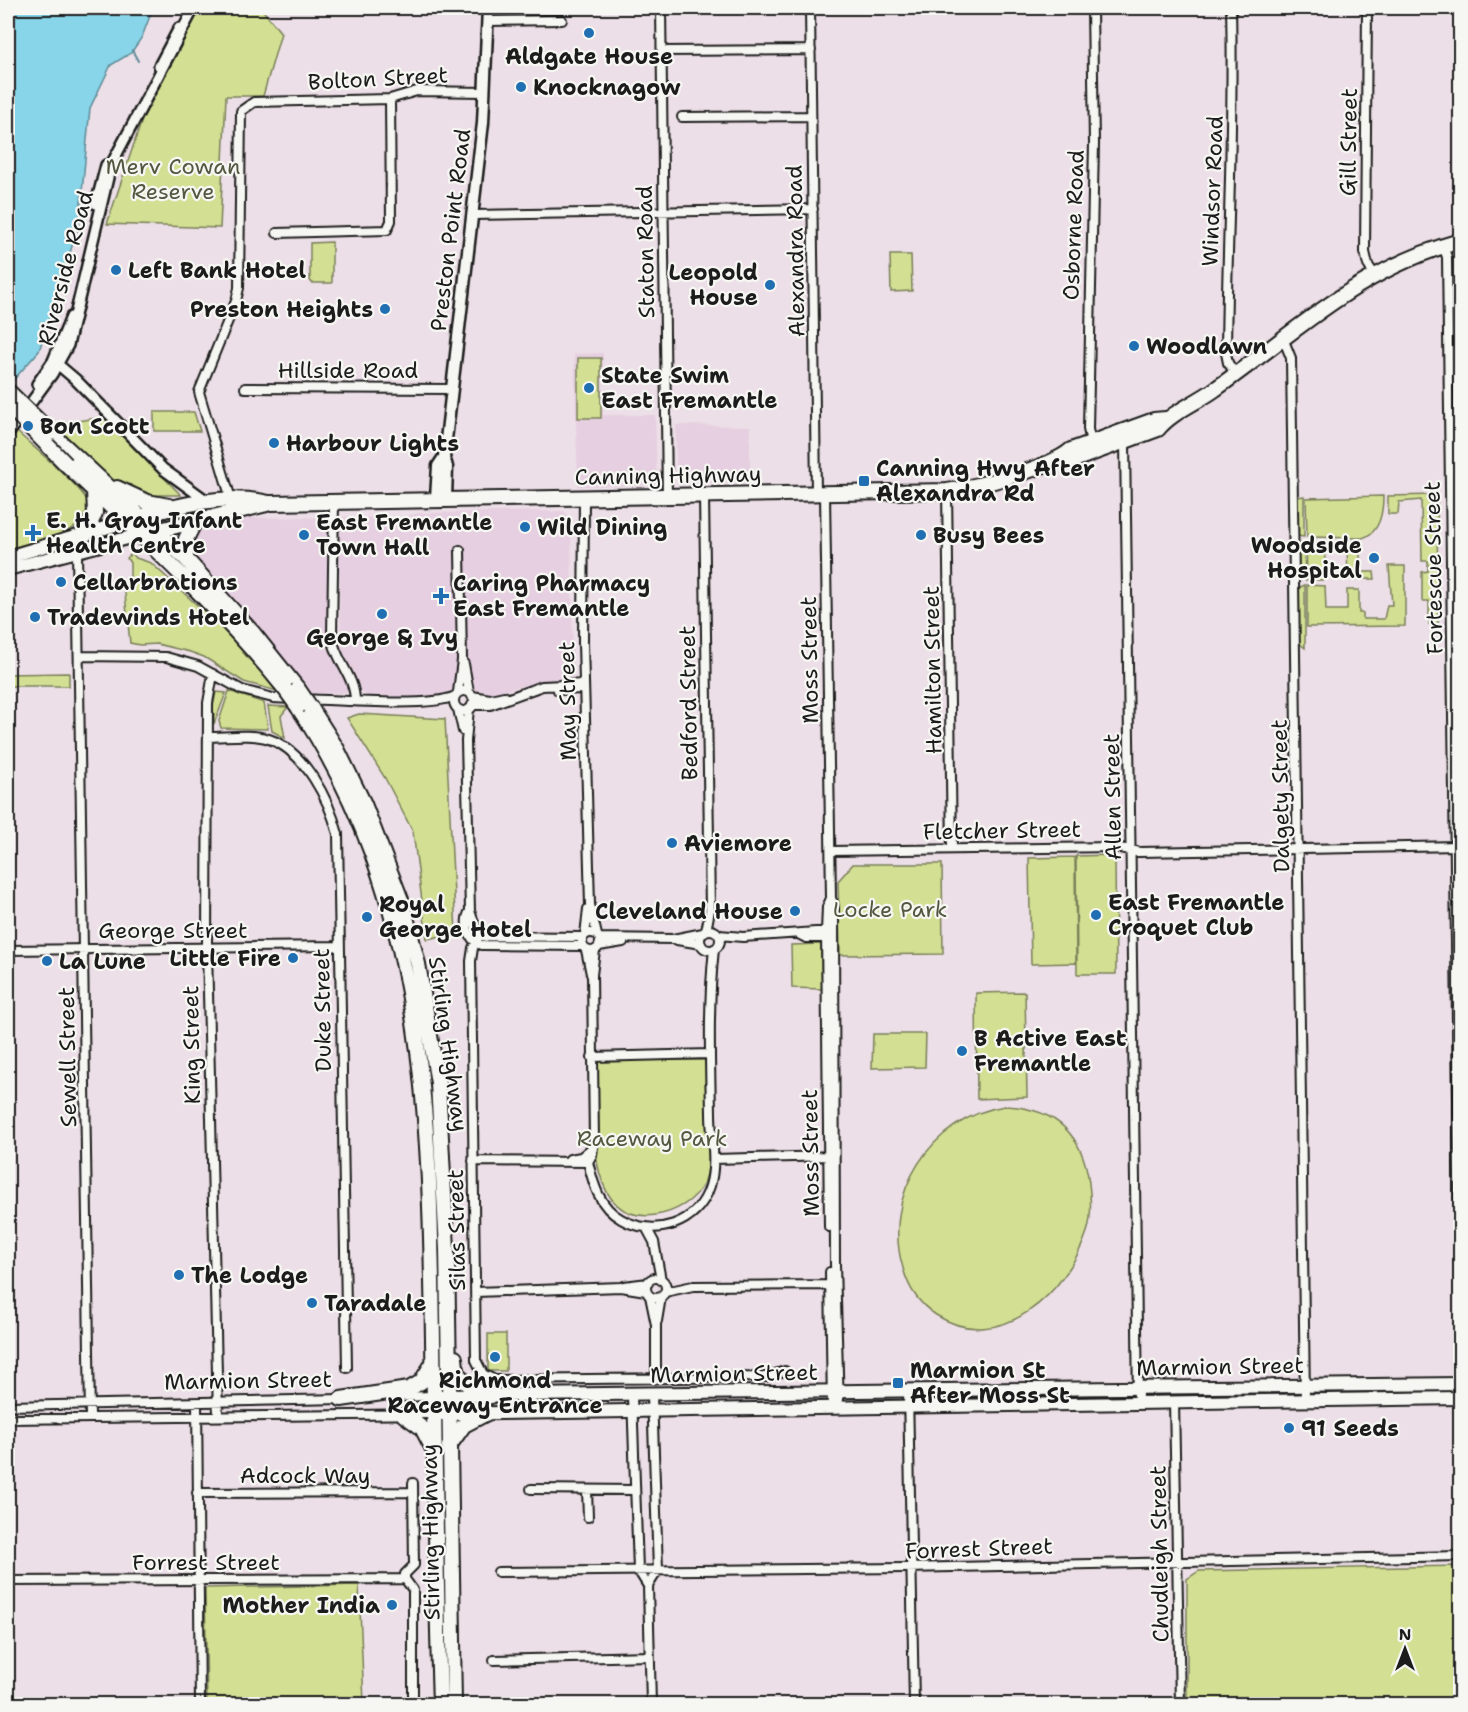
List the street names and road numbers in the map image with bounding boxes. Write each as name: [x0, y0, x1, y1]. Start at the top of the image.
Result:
street label: Bolton Street: [307, 60, 449, 97]
street label: Gill Street: [1333, 88, 1364, 196]
street label: Windsor Road: [1195, 115, 1230, 267]
street label: Preston Point Road: [424, 127, 477, 333]
street label: Osborne Road: [1056, 149, 1091, 301]
street label: Alexandra Road: [779, 165, 812, 337]
street label: Staton Road: [630, 185, 661, 319]
street label: Riverside Road: [31, 187, 100, 349]
street label: Hillside Road: [278, 356, 418, 385]
street label: Canning Highway: [574, 459, 762, 492]
street label: Fortescue Street: [1417, 481, 1450, 655]
street label: Hamilton Street: [917, 585, 948, 755]
street label: Moss Street: [794, 596, 825, 724]
street label: Bedford Street: [673, 625, 704, 781]
street label: May Street: [552, 641, 583, 761]
street label: Dalgety Street: [1265, 719, 1296, 873]
street label: Allen Street: [1097, 733, 1128, 861]
street label: Fletcher Street: [923, 815, 1081, 846]
street label: George Street: [98, 916, 248, 945]
street label: Duke Street: [307, 948, 338, 1072]
street label: Stirling Highway: [422, 955, 475, 1134]
street label: King Street: [176, 985, 207, 1105]
street label: Sewell Street: [52, 986, 83, 1128]
street label: Moss Street: [795, 1089, 826, 1217]
street label: Silas Street: [441, 1169, 472, 1291]
street label: Marmion Street: [1136, 1351, 1304, 1382]
street label: Marmion Street: [650, 1358, 818, 1389]
street label: Marmion Street: [164, 1365, 332, 1396]
street label: Stirling Highway: [414, 1443, 447, 1621]
street label: Adcock Way: [240, 1461, 370, 1490]
street label: Chudleigh Street: [1143, 1465, 1176, 1643]
street label: Forrest Street: [905, 1531, 1053, 1566]
street label: Forrest Street: [132, 1548, 280, 1577]

